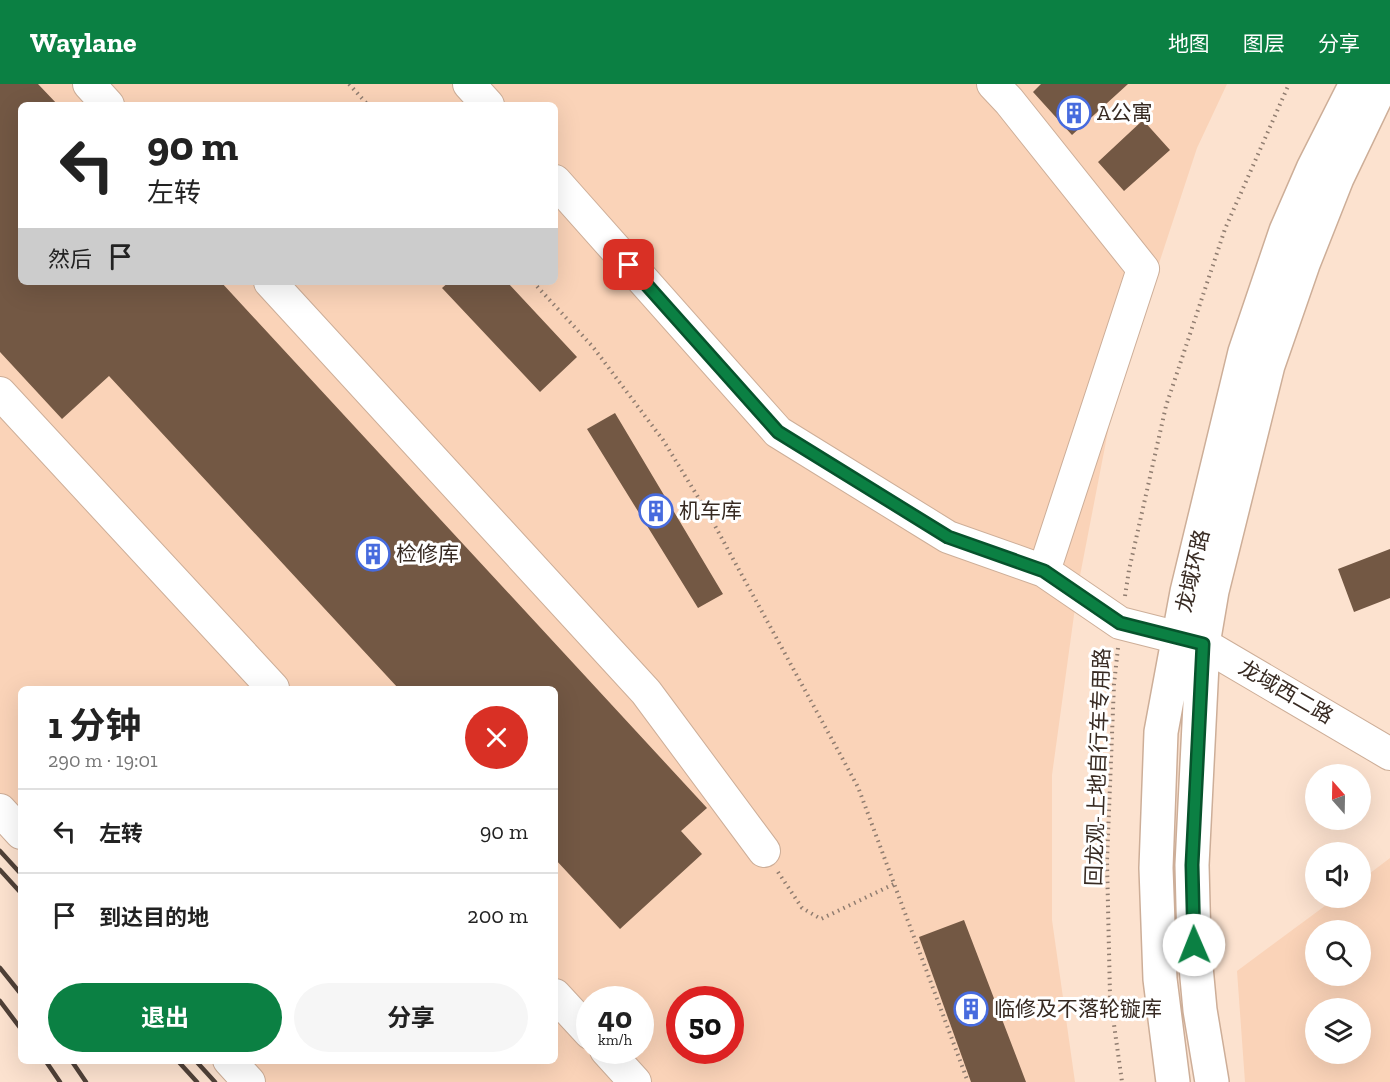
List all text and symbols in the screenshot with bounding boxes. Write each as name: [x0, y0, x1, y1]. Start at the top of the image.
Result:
text: Waylane: [30, 26, 137, 59]
text: 地图: [1168, 31, 1210, 56]
text: 图层: [1243, 31, 1285, 56]
text: 分享: [1318, 31, 1360, 56]
building icon: A公寓: [1056, 95, 1092, 131]
place label: A公寓: [1097, 100, 1153, 125]
text: 90 m: [147, 120, 238, 171]
icon: left: [48, 126, 126, 204]
text: 左转: [147, 177, 201, 209]
pin: [603, 239, 654, 290]
icon: arrive: [104, 240, 137, 273]
text: 然后: [48, 246, 92, 273]
icon: arrive: [612, 248, 645, 281]
building icon: 机车库: [638, 493, 674, 529]
place label: 机车库: [679, 498, 742, 523]
street label: 龙域环路: [1171, 527, 1214, 615]
building icon: 检修库: [355, 536, 391, 572]
place label: 检修库: [396, 541, 459, 566]
street label: 回龙观-上地自行车专用路: [1081, 647, 1114, 887]
street label: 龙域西二路: [1235, 654, 1338, 729]
text: 1 分钟: [48, 704, 141, 747]
button: close: [465, 706, 528, 769]
text: 290 m · 19:01: [48, 748, 158, 772]
north arrow: [1305, 764, 1371, 830]
map controls: [1305, 764, 1371, 1064]
icon: left: [48, 815, 81, 848]
text: 90 m: [480, 818, 528, 845]
text: 左转: [99, 820, 143, 847]
button: sound: [1305, 842, 1371, 908]
icon: arrive: [48, 899, 81, 932]
text: 200 m: [467, 902, 528, 929]
text: 到达目的地: [99, 904, 209, 931]
position arrow: [1162, 913, 1226, 977]
button: search: [1305, 920, 1371, 986]
button: 退出: [48, 983, 282, 1052]
button: 分享: [294, 983, 528, 1052]
speed limit sign: 50: [666, 986, 744, 1064]
building icon: 临修及不落轮镟库: [953, 991, 989, 1027]
place label: 临修及不落轮镟库: [994, 996, 1162, 1021]
button: layers: [1305, 998, 1371, 1064]
text: 40: [598, 1000, 632, 1036]
text: km/h: [598, 1031, 632, 1049]

